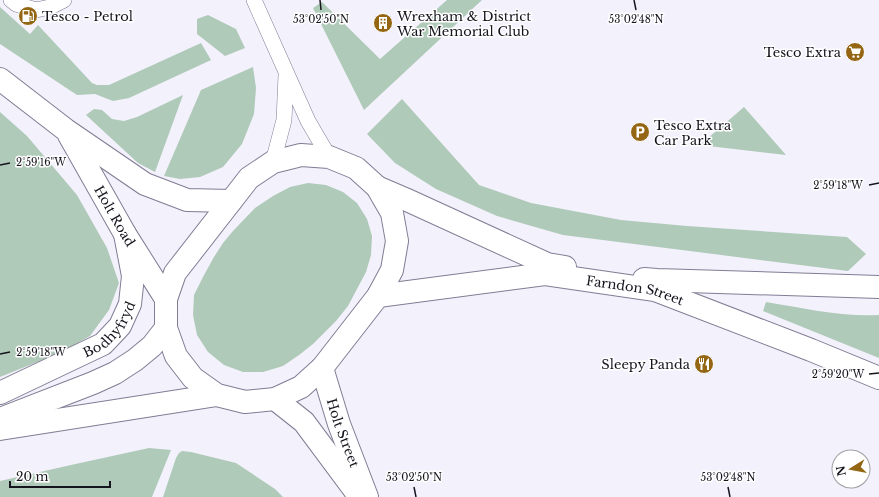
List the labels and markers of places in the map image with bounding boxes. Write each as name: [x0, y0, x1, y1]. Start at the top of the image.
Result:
fuel station icon: Tesco - Petrol: [17, 5, 39, 27]
place label: Tesco - Petrol: [42, 8, 133, 25]
place label: Wrexham & District War Memorial Club: [396, 8, 531, 40]
building icon: Wrexham & District War Memorial Club: [372, 12, 394, 34]
supermarket icon: Tesco Extra: [844, 41, 866, 63]
place label: Tesco Extra: [764, 44, 842, 61]
place label: Tesco Extra Car Park: [654, 117, 732, 149]
parking icon: Tesco Extra Car Park: [629, 121, 651, 143]
restaurant icon: Sleepy Panda: [693, 353, 715, 375]
place label: Sleepy Panda: [601, 356, 691, 373]

